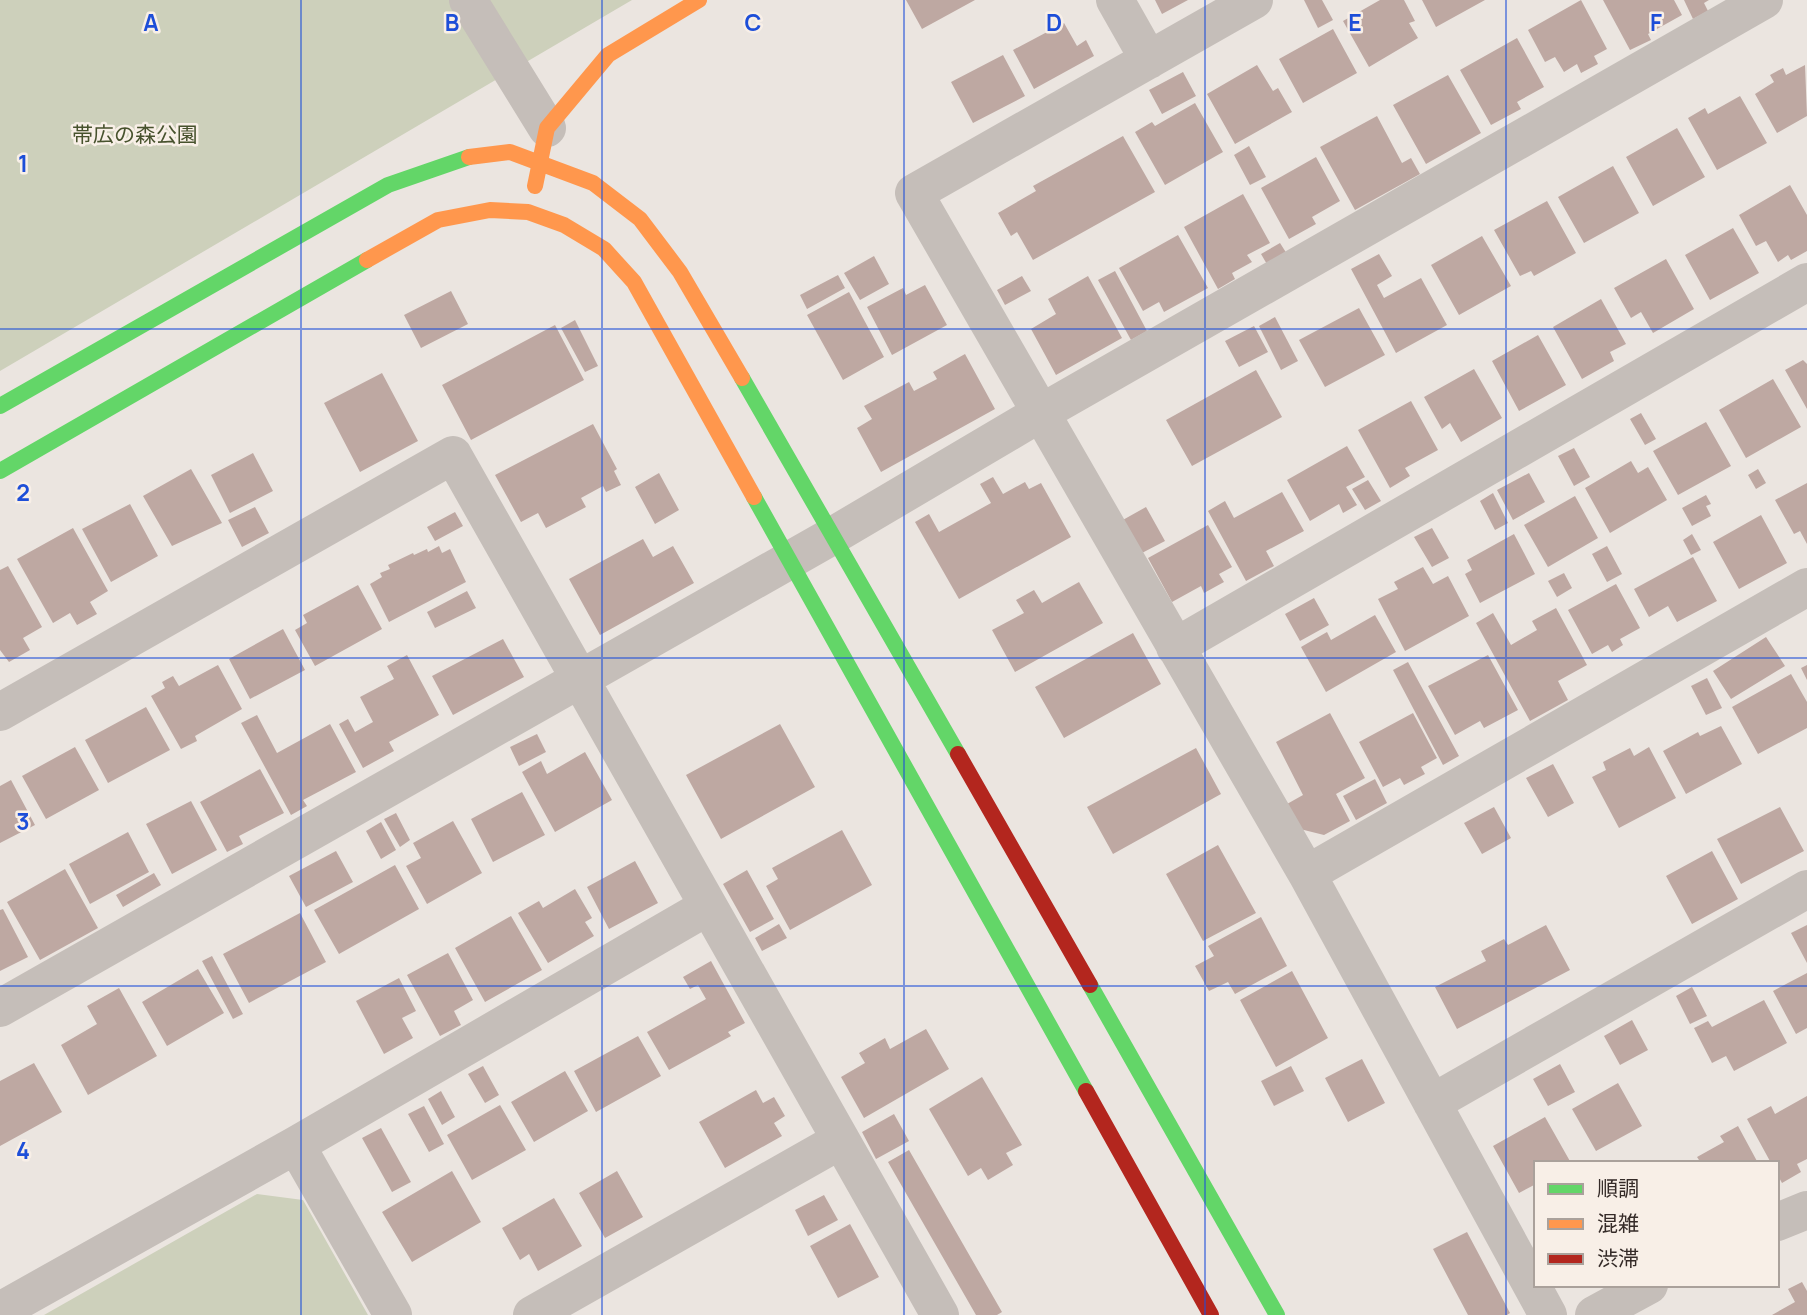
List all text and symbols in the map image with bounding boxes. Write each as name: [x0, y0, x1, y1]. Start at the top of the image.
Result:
text: A: [143, 6, 159, 38]
text: B: [445, 6, 459, 38]
text: C: [745, 6, 762, 38]
text: D: [1046, 6, 1062, 38]
text: E: [1348, 6, 1362, 38]
text: F: [1650, 6, 1662, 38]
park label: 帯広の森公園: [72, 120, 198, 148]
text: 1: [18, 147, 28, 179]
text: 2: [16, 476, 30, 508]
text: 3: [16, 805, 30, 837]
text: 4: [16, 1134, 30, 1166]
legend: [1534, 1161, 1779, 1287]
text: 順調: [1597, 1174, 1639, 1202]
text: 混雑: [1597, 1209, 1639, 1237]
text: 渋滞: [1597, 1244, 1639, 1272]

